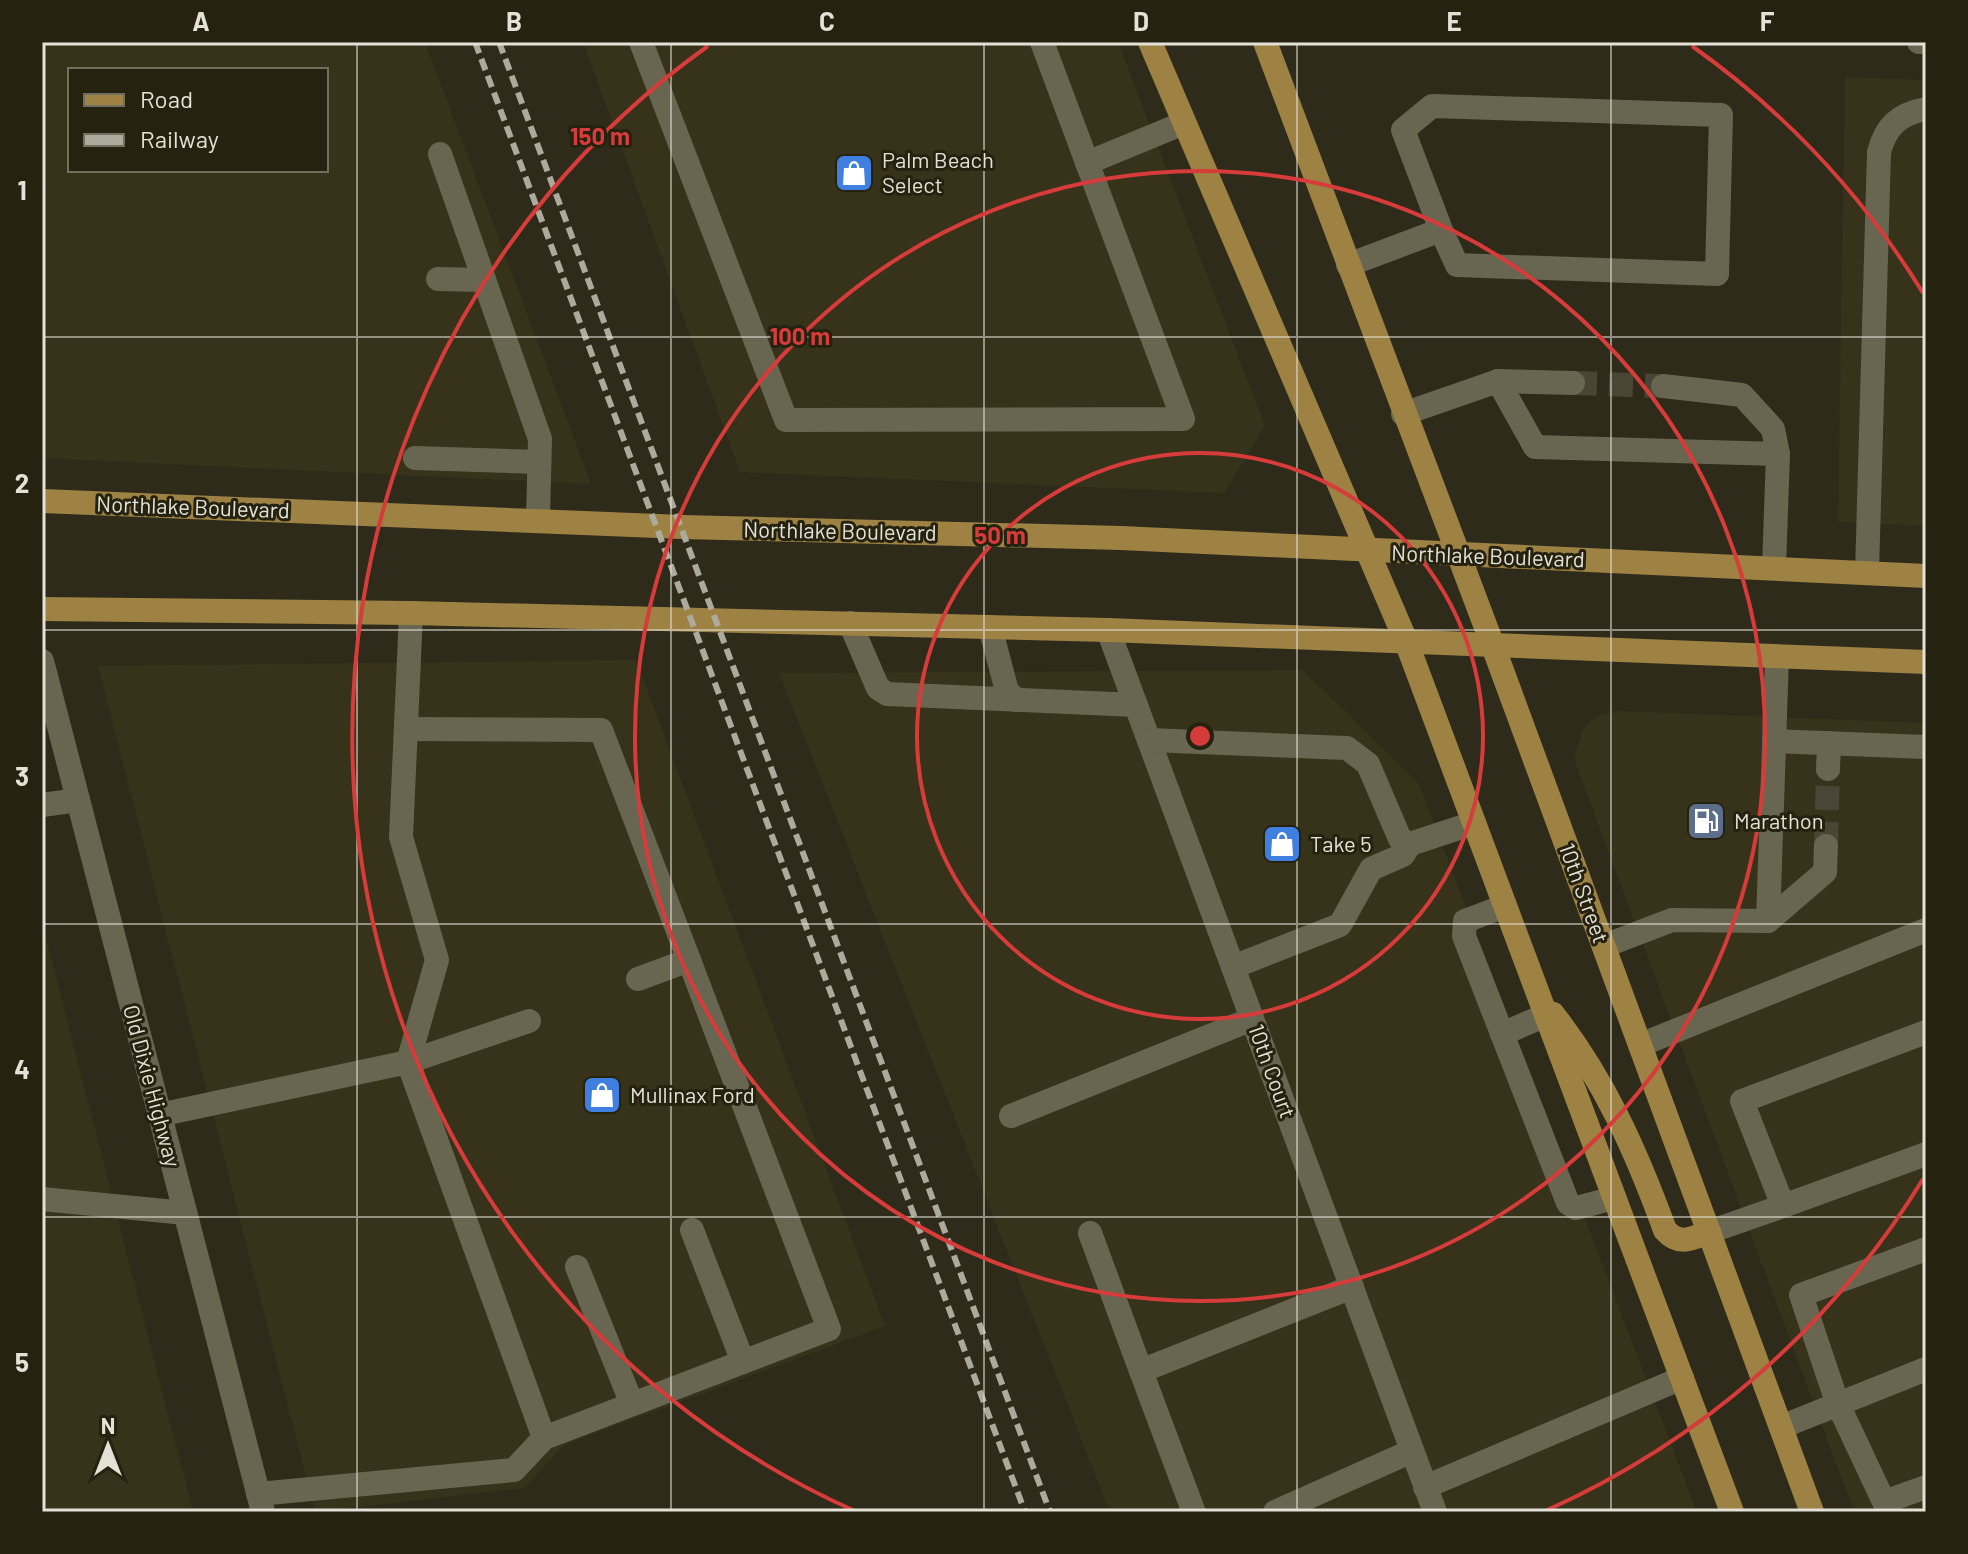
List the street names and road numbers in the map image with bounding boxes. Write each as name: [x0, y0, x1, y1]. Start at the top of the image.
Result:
street label: Northlake Boulevard: [96, 490, 290, 522]
street label: Northlake Boulevard: [743, 515, 937, 545]
street label: Northlake Boulevard: [1391, 539, 1585, 571]
street label: 10th Street: [1555, 839, 1615, 946]
street label: Old Dixie Highway: [119, 1002, 187, 1170]
street label: 10th Court: [1244, 1020, 1302, 1121]

